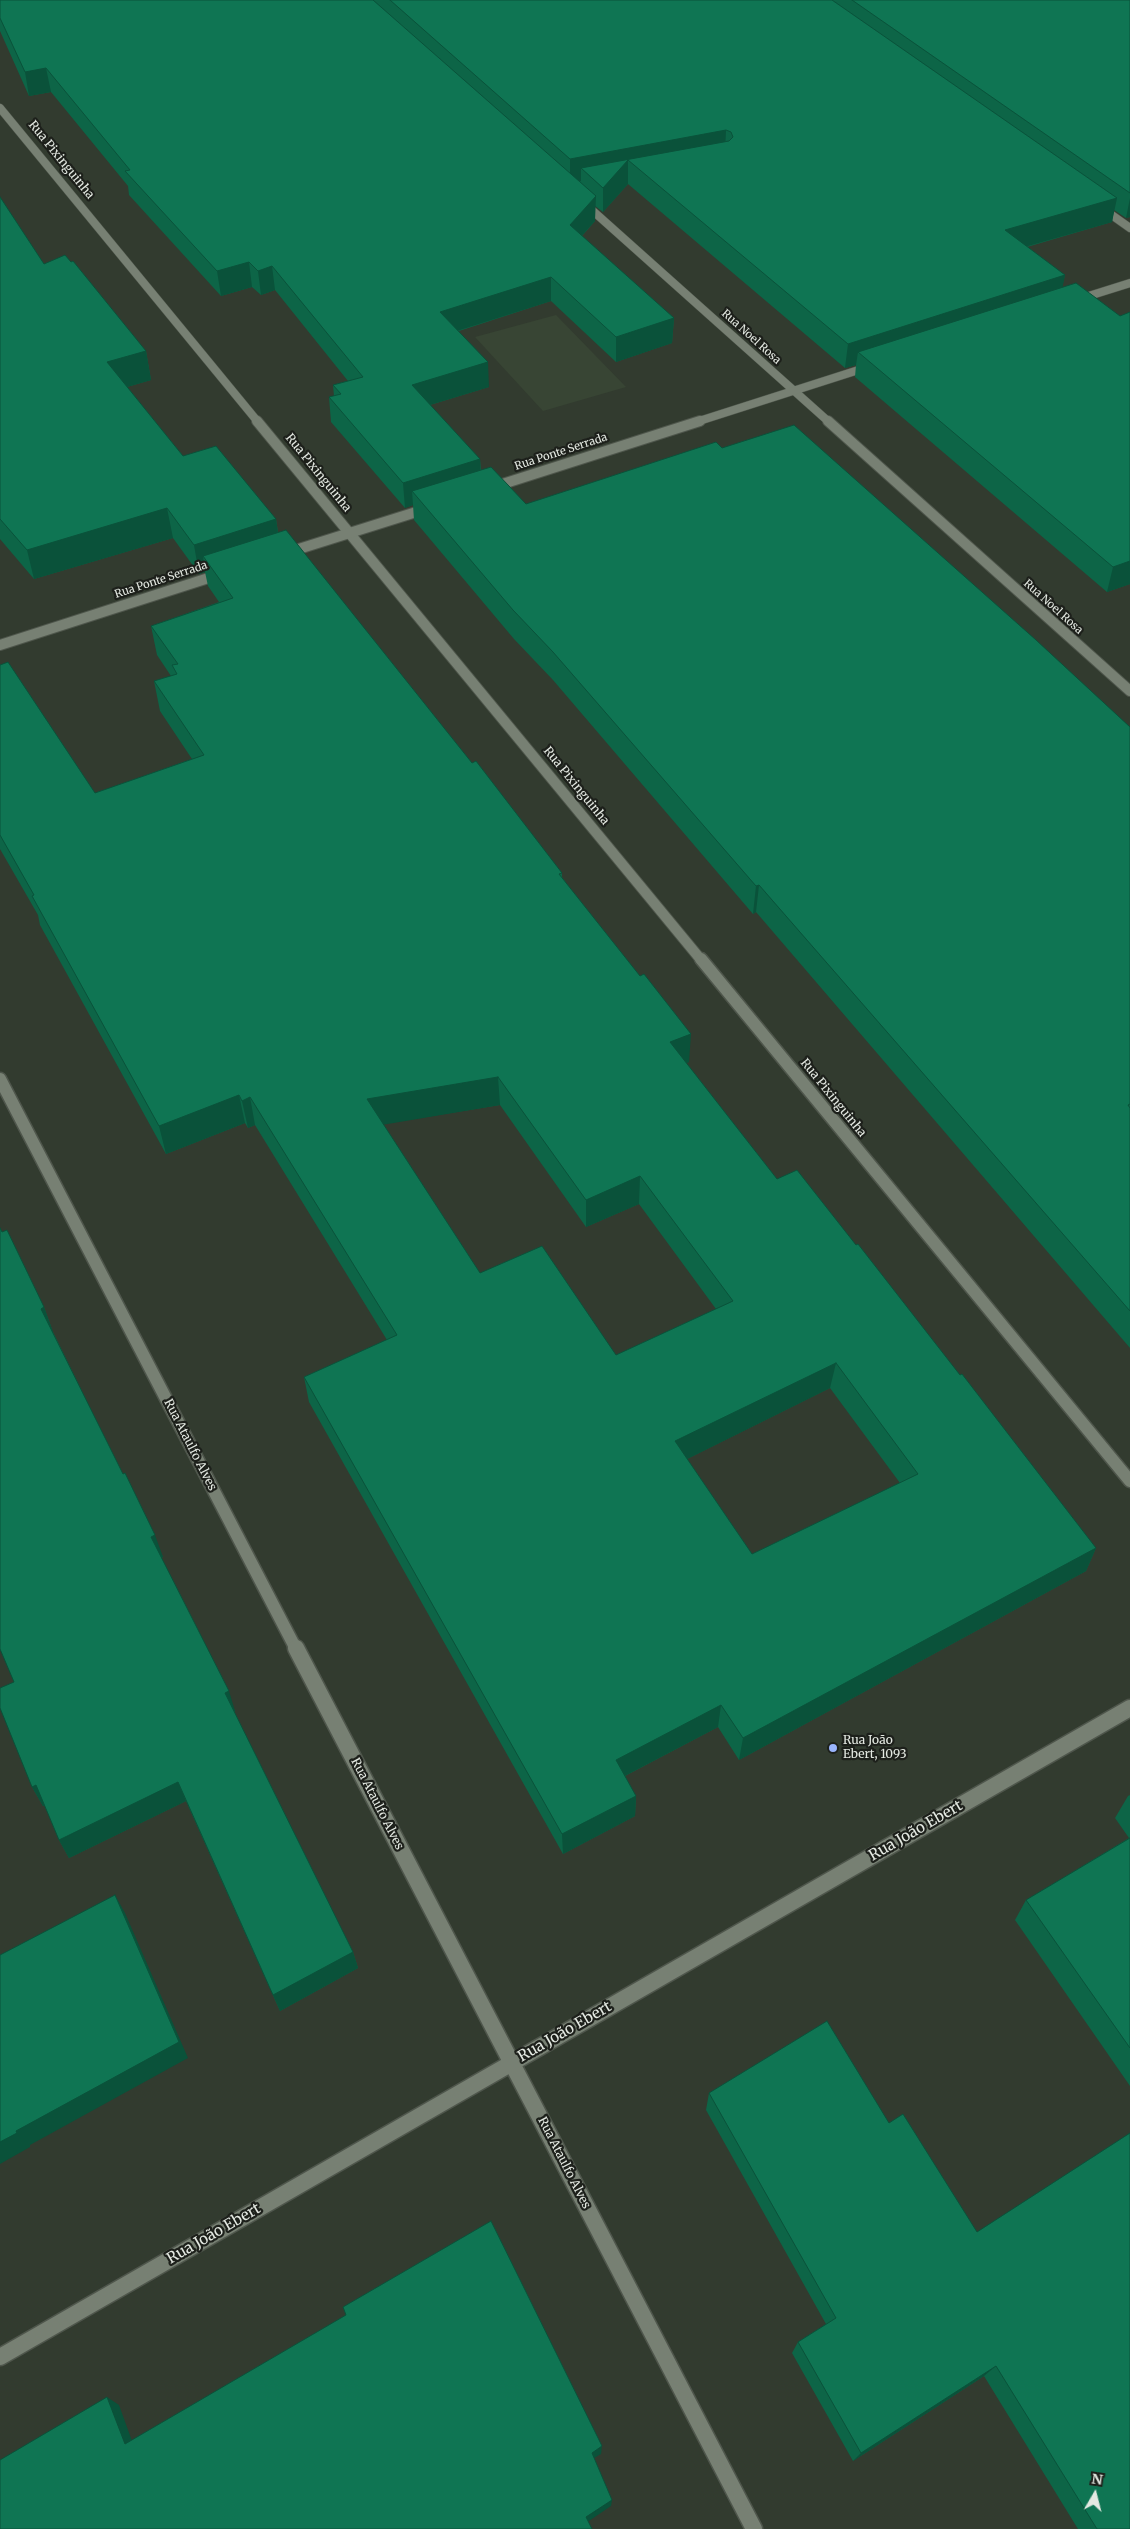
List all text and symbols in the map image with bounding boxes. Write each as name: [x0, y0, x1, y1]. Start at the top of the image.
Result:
street label: Rua Pixinguinha: [25, 118, 97, 202]
street label: Rua Noel Rosa: [719, 307, 783, 367]
street label: Rua Pixinguinha: [282, 431, 354, 515]
street label: Rua Ponte Serrada: [513, 431, 609, 473]
street label: Rua Ponte Serrada: [113, 559, 209, 601]
street label: Rua Noel Rosa: [1021, 577, 1085, 637]
street label: Rua Pixinguinha: [540, 744, 612, 828]
street label: Rua Pixinguinha: [797, 1056, 869, 1140]
street label: Rua Ataulfo Alves: [161, 1397, 219, 1493]
place label: Rua João Ebert, 1093: [843, 1734, 907, 1762]
marker: Rua João Ebert, 1093: [827, 1742, 839, 1754]
street label: Rua Ataulfo Alves: [348, 1756, 406, 1852]
street label: Rua João Ebert: [866, 1797, 966, 1865]
street label: Rua João Ebert: [515, 1998, 615, 2066]
street label: Rua Ataulfo Alves: [535, 2115, 593, 2211]
street label: Rua João Ebert: [164, 2200, 264, 2268]
north arrow: [1070, 2469, 1120, 2519]
text: N: [1090, 2469, 1104, 2489]

